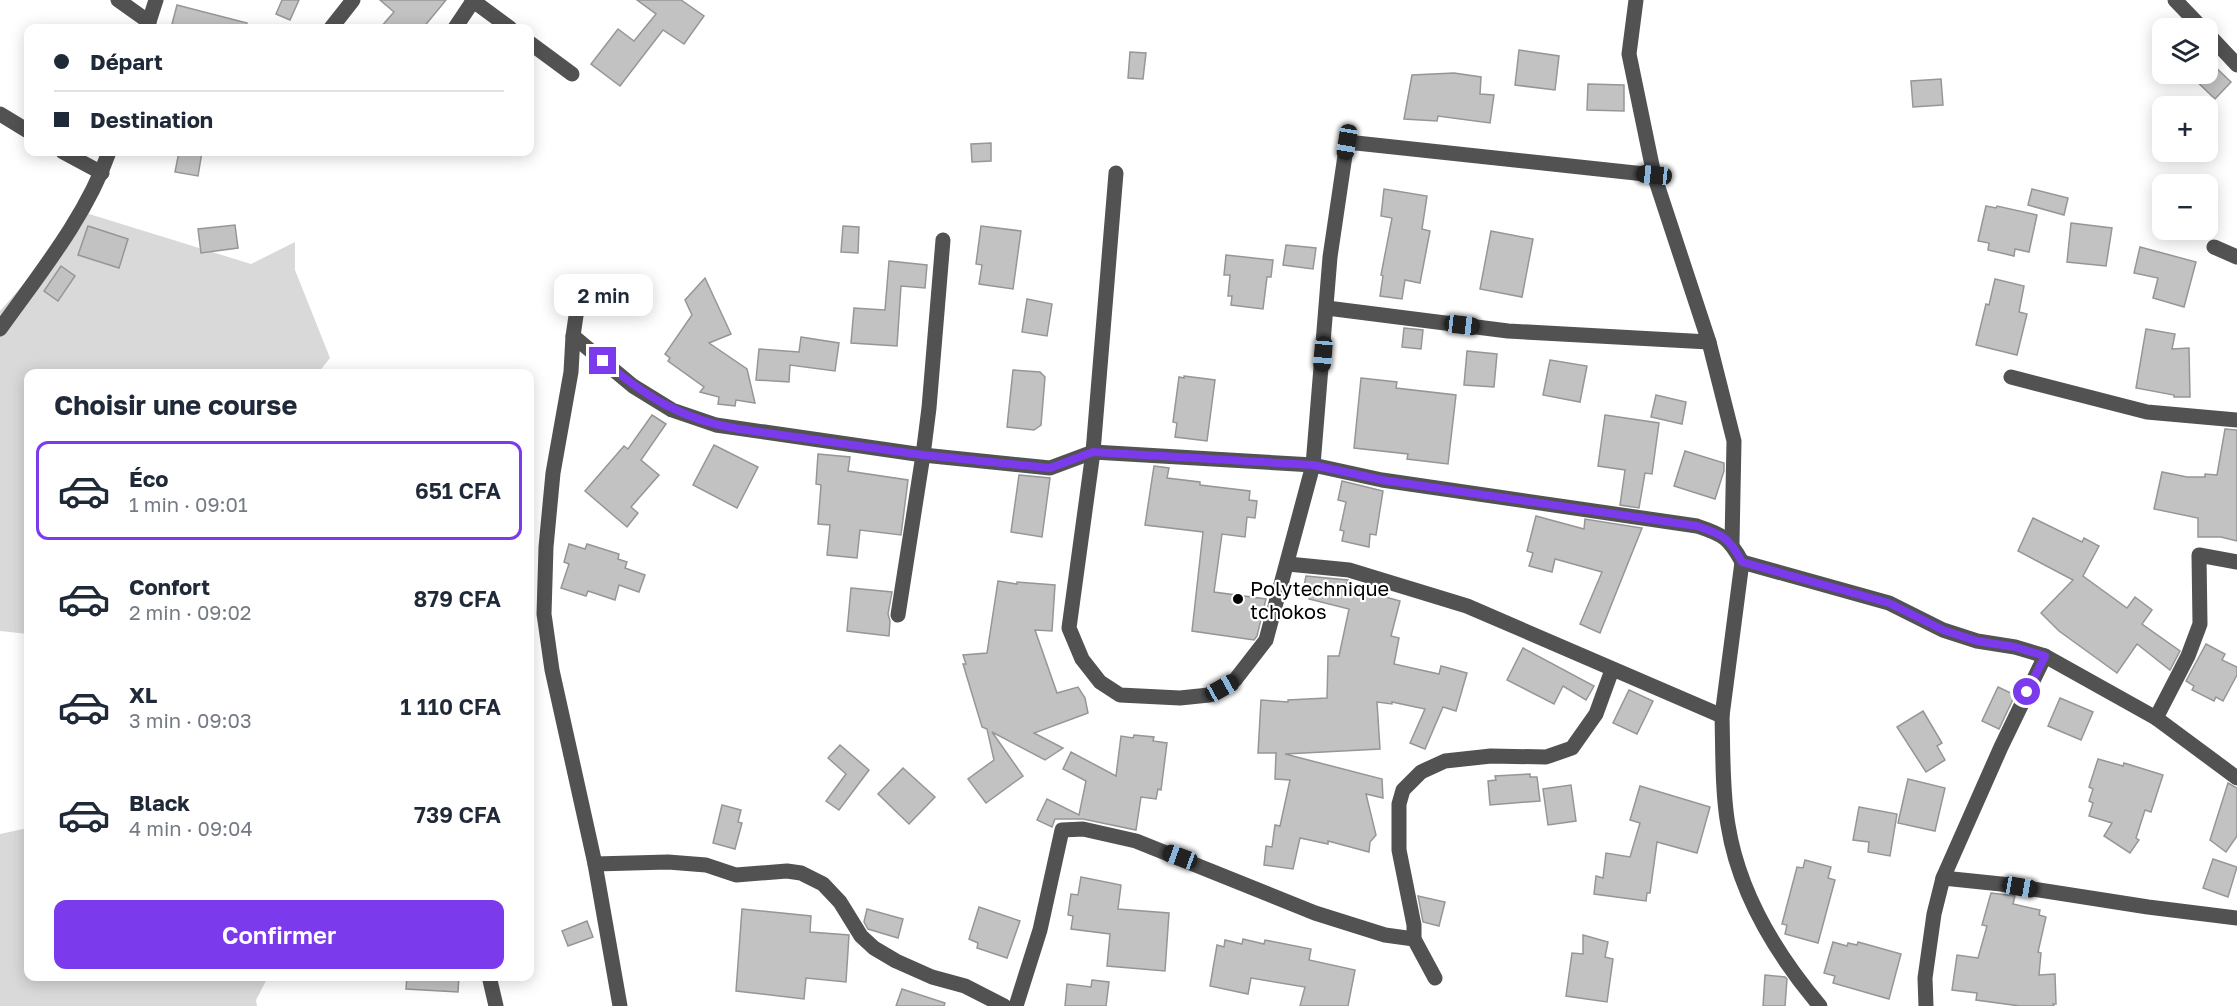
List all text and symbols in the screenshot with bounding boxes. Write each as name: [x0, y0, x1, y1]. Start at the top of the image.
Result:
map controls: [2152, 18, 2218, 240]
button: layers: [2152, 18, 2218, 84]
text: Départ: [90, 48, 163, 75]
button: +: [2152, 96, 2218, 162]
text: Destination: [90, 106, 213, 133]
car: [1335, 123, 1359, 161]
car: [1635, 164, 1673, 186]
button: −: [2152, 174, 2218, 240]
callout: 2 min: [554, 274, 652, 316]
text: 2 min: [578, 283, 630, 307]
car: [1443, 314, 1481, 336]
car: [1312, 335, 1334, 373]
route end: [589, 347, 616, 374]
text: Choisir une course: [54, 389, 297, 421]
icon: car: [57, 464, 111, 518]
text: Éco: [129, 465, 168, 492]
text: 651 CFA: [415, 477, 501, 504]
text: 1 min · 09:01: [129, 492, 248, 516]
icon: car: [57, 572, 111, 626]
text: Confort: [129, 573, 210, 600]
place label: Polytechnique tchokos: [1250, 576, 1389, 623]
text: 879 CFA: [414, 585, 501, 612]
marker: Polytechnique tchokos: [1231, 592, 1245, 606]
text: 2 min · 09:02: [129, 600, 251, 624]
car: [1202, 671, 1242, 705]
route start: [2013, 678, 2040, 705]
icon: car: [57, 680, 111, 734]
text: XL: [129, 681, 157, 708]
text: 1 110 CFA: [400, 693, 501, 720]
text: 3 min · 09:03: [129, 708, 252, 732]
icon: car: [57, 788, 111, 842]
text: Black: [129, 789, 190, 816]
text: 739 CFA: [414, 801, 501, 828]
text: 4 min · 09:04: [129, 816, 253, 840]
car: [1160, 842, 1200, 872]
car: [2001, 875, 2039, 899]
button: Confirmer: [54, 900, 504, 969]

